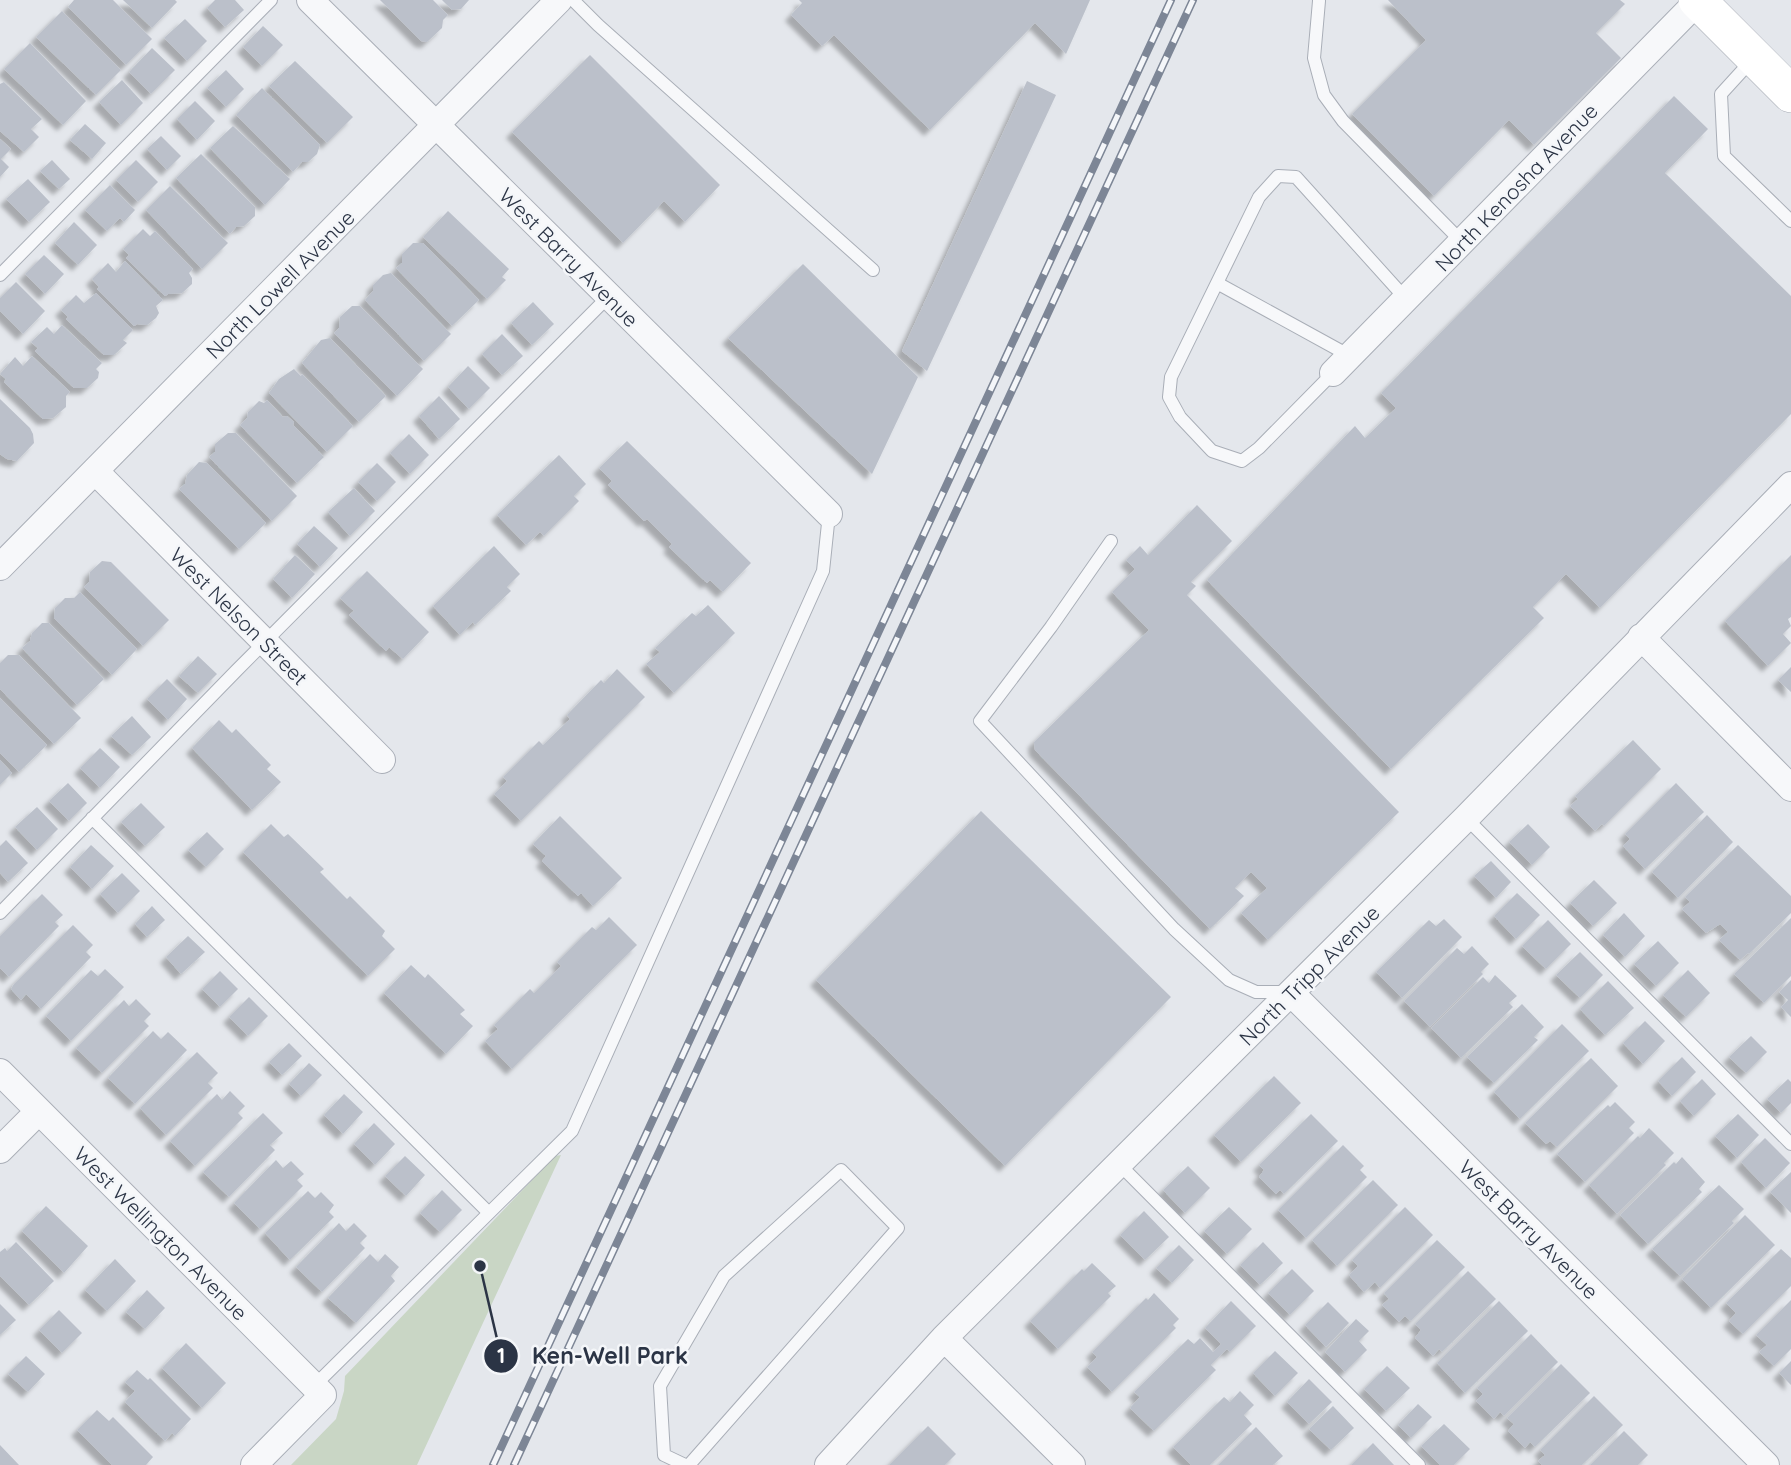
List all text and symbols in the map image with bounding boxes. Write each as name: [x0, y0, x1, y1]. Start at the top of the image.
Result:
street label: North Kenosha Avenue: [1429, 98, 1603, 276]
street label: West Barry Avenue: [494, 182, 644, 332]
street label: North Lowell Avenue: [200, 204, 360, 364]
street label: West Nelson Street: [165, 542, 313, 690]
street label: North Tripp Avenue: [1233, 899, 1385, 1051]
street label: West Wellington Avenue: [69, 1141, 253, 1325]
street label: West Barry Avenue: [1454, 1154, 1604, 1304]
callout: Ken-Well Park: [483, 1334, 702, 1378]
text: Ken-Well Park: [532, 1341, 688, 1370]
text: 1: [497, 1342, 505, 1368]

